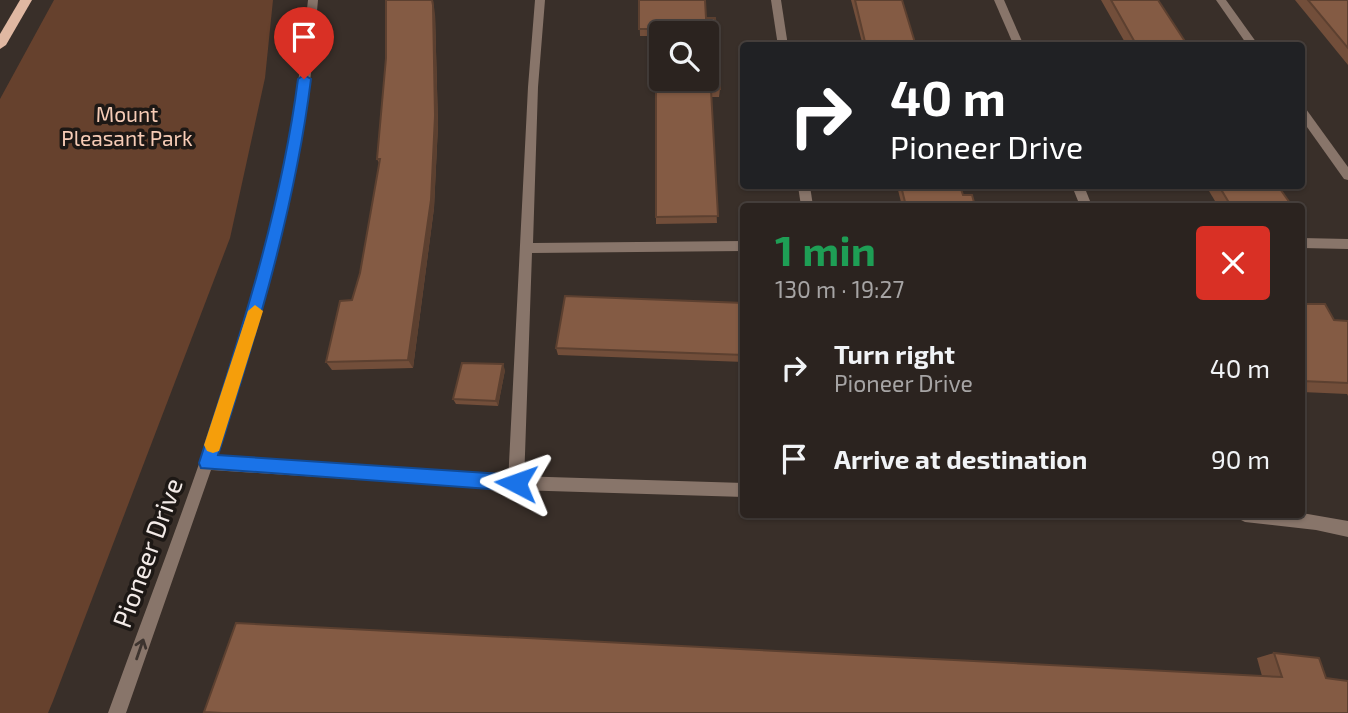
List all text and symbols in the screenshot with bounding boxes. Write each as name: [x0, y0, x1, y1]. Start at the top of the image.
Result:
pin: [274, 7, 334, 79]
icon: arrive: [285, 18, 323, 56]
map controls: [649, 21, 719, 91]
button: search: [649, 21, 719, 91]
text: 40 m: [890, 67, 1006, 126]
icon: right: [775, 70, 866, 161]
park label: Mount Pleasant Park: [61, 101, 193, 150]
text: Pioneer Drive: [890, 127, 1083, 165]
text: 1 min: [775, 224, 876, 274]
button: close: [1196, 226, 1270, 300]
text: 130 m · 19:27: [775, 275, 904, 303]
text: Turn right: [834, 338, 955, 369]
icon: right: [775, 349, 813, 387]
text: 40 m: [1210, 352, 1270, 383]
text: Pioneer Drive: [834, 369, 973, 397]
icon: arrive: [775, 440, 813, 478]
text: Arrive at destination: [834, 443, 1087, 474]
text: 90 m: [1211, 443, 1270, 474]
position arrow: [479, 446, 553, 520]
street label: Pioneer Drive: [105, 473, 188, 632]
one-way arrow: [134, 638, 147, 660]

